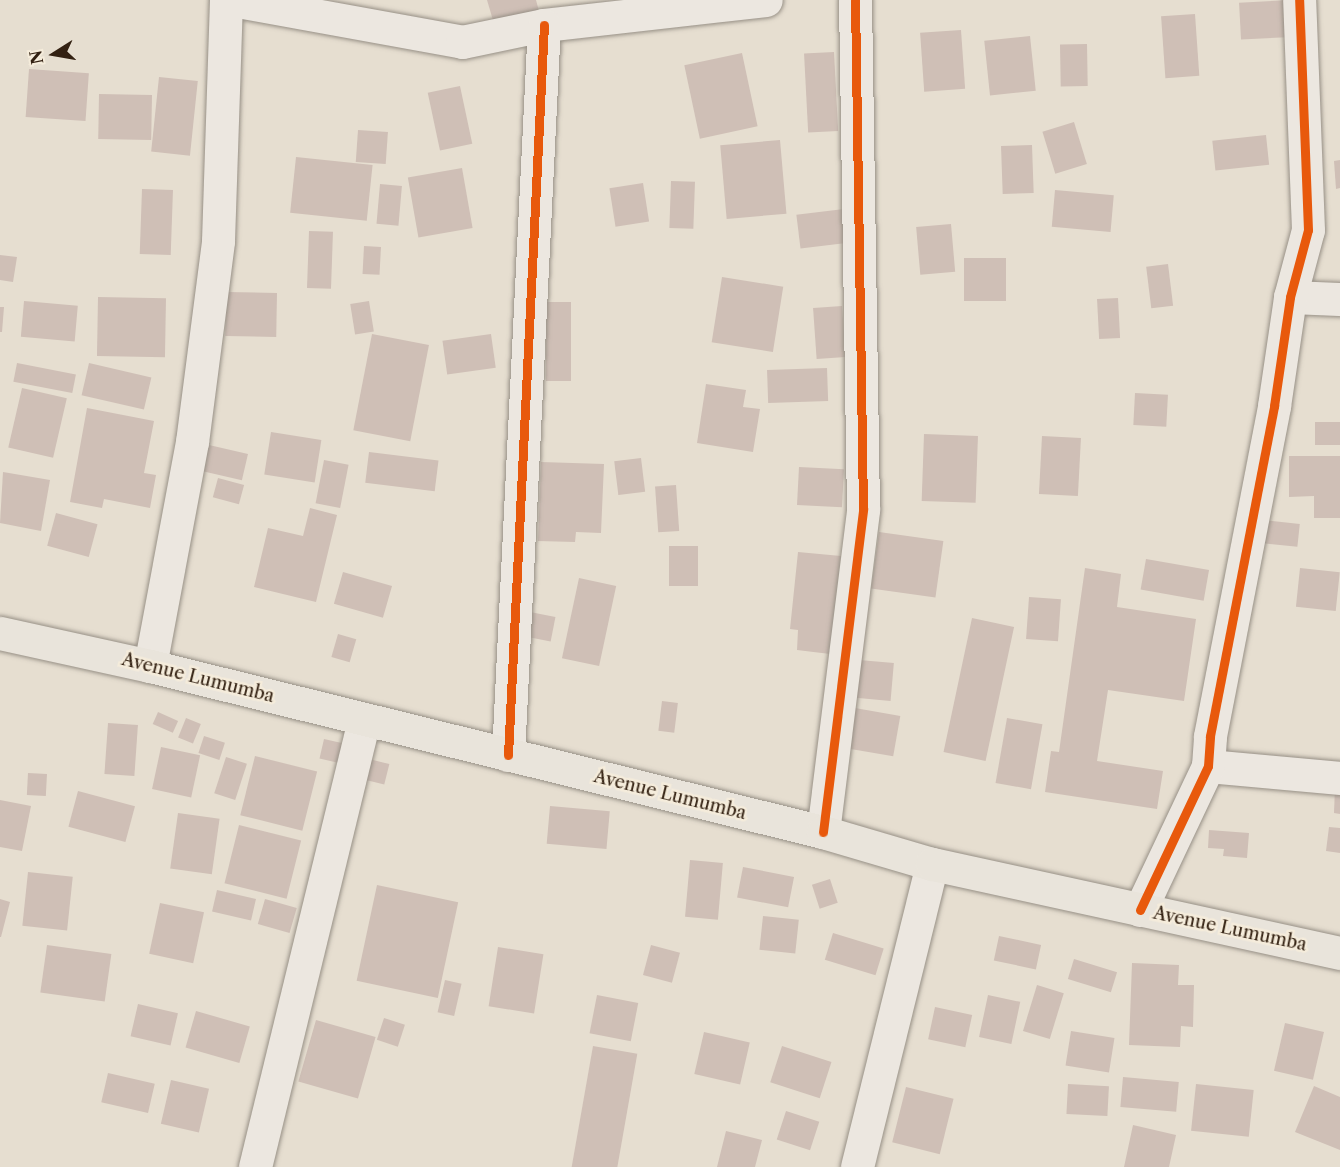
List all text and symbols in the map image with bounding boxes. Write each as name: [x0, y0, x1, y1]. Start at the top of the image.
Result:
north arrow: [24, 24, 84, 84]
text: N: [25, 49, 47, 66]
street label: Avenue Lumumba: [119, 649, 277, 707]
street label: Avenue Lumumba: [591, 766, 749, 824]
street label: Avenue Lumumba: [1151, 902, 1309, 956]

